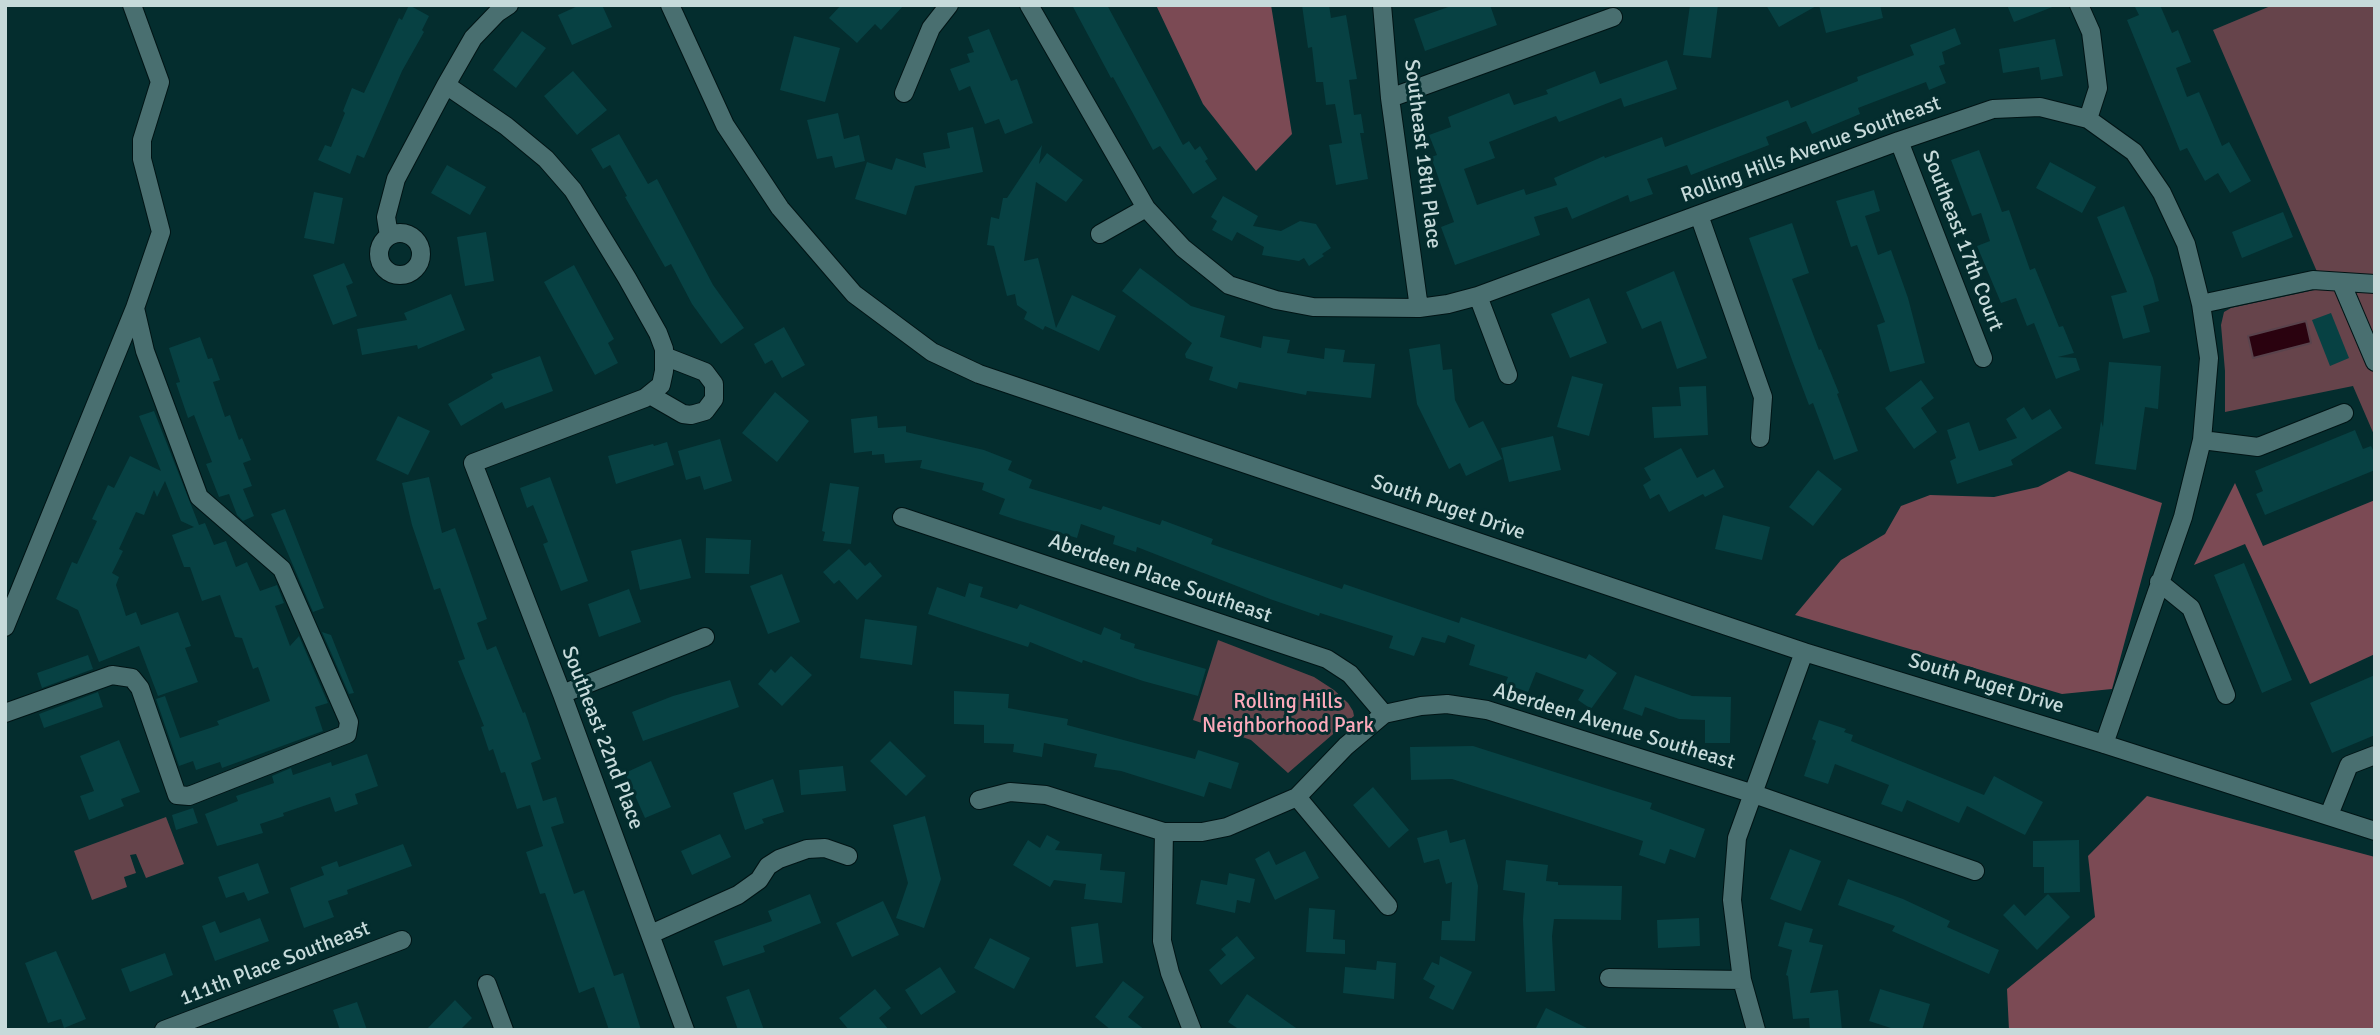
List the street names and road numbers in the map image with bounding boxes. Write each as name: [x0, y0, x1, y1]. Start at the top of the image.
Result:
street label: Southeast 18th Place: [1398, 58, 1446, 250]
street label: Rolling Hills Avenue Southeast: [1678, 91, 1944, 209]
street label: Southeast 17th Court: [1916, 147, 2008, 335]
street label: South Puget Drive: [1368, 470, 1528, 546]
street label: Aberdeen Place Southeast: [1045, 529, 1275, 629]
street label: Southeast 22nd Place: [555, 643, 649, 833]
street label: South Puget Drive: [1905, 648, 2067, 720]
street label: Aberdeen Avenue Southeast: [1490, 678, 1738, 776]
street label: 111th Place Southeast: [176, 916, 374, 1012]

